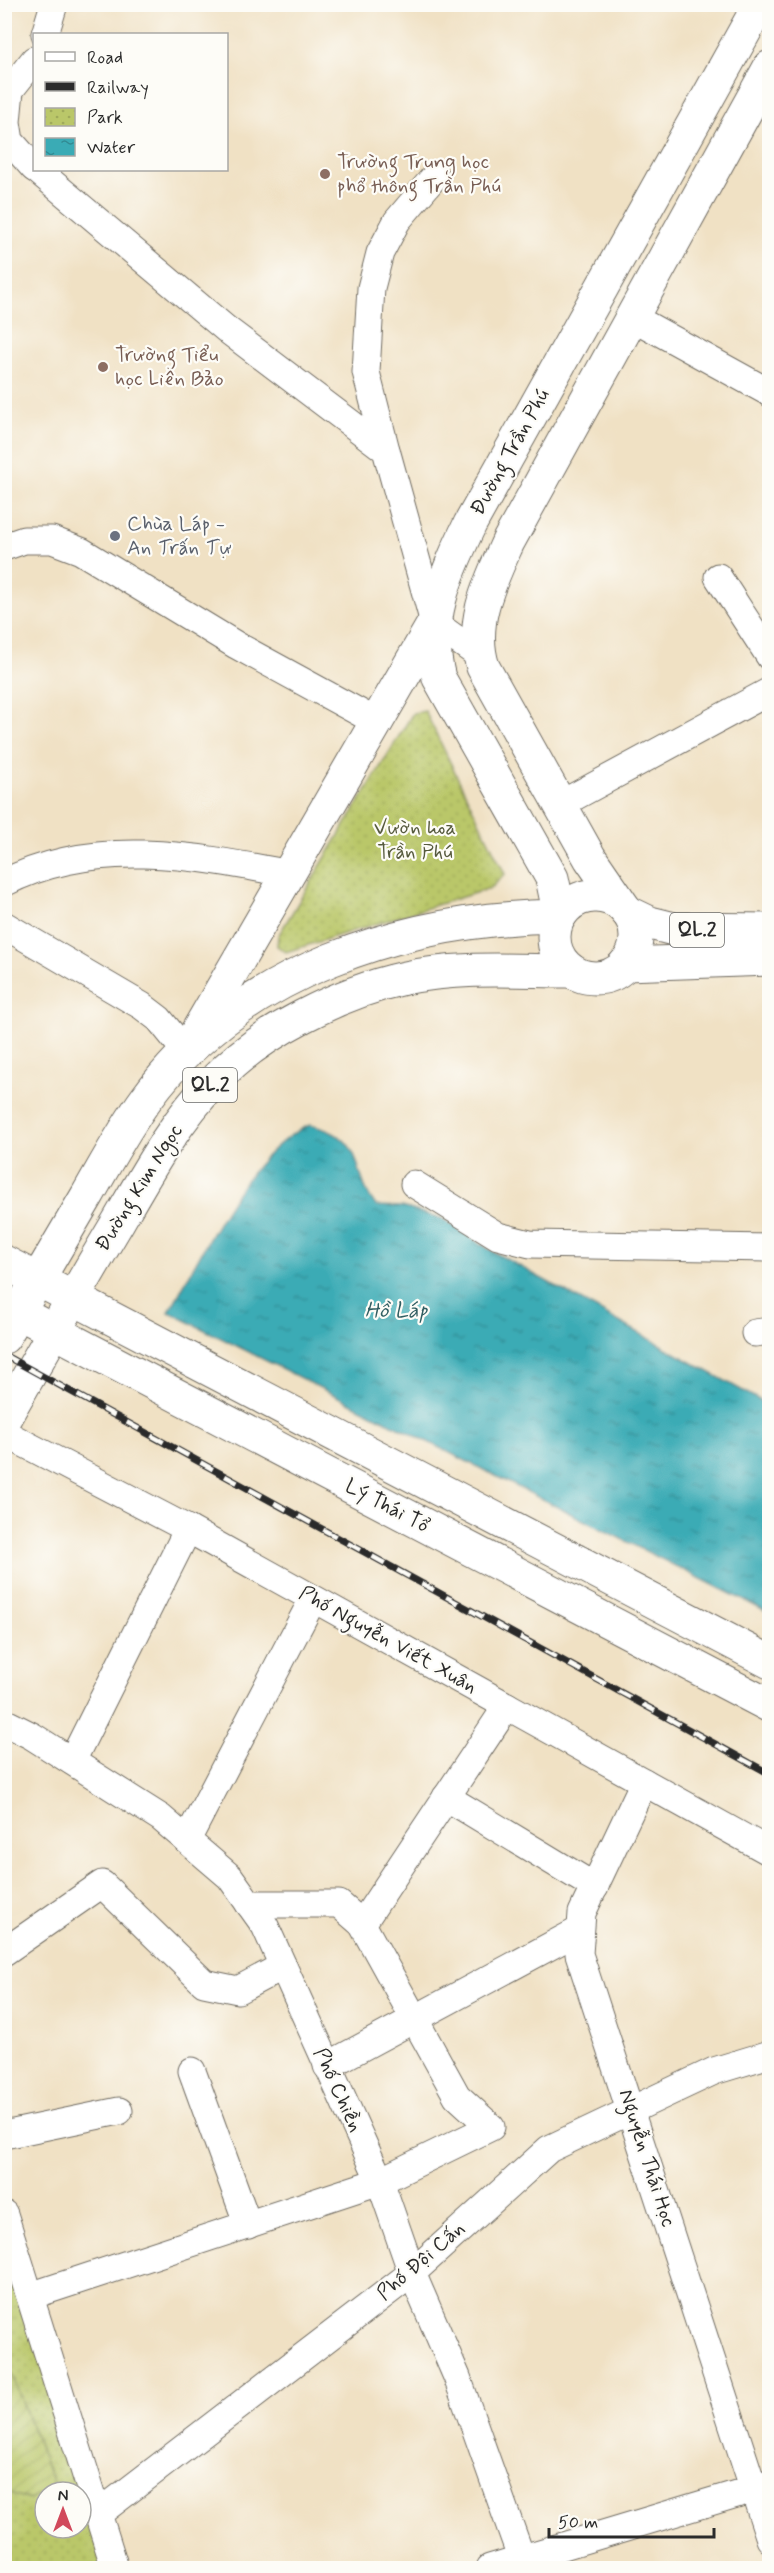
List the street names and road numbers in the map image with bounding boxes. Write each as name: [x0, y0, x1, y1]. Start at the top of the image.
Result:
street label: Đường Trần Phú: [464, 384, 558, 521]
road number: QL.2: [670, 913, 724, 947]
road number: QL.2: [183, 1068, 237, 1102]
street label: Đường Kim Ngọc: [89, 1119, 191, 1258]
street label: Lý Thái Tổ: [340, 1472, 434, 1540]
street label: Phố Nguyễn Viết Xuân: [293, 1579, 482, 1702]
street label: Phố Chiền: [306, 2043, 370, 2137]
street label: Nguyễn Thái Học: [610, 2086, 682, 2231]
street label: Phố Đội Cấn: [371, 2215, 471, 2307]

